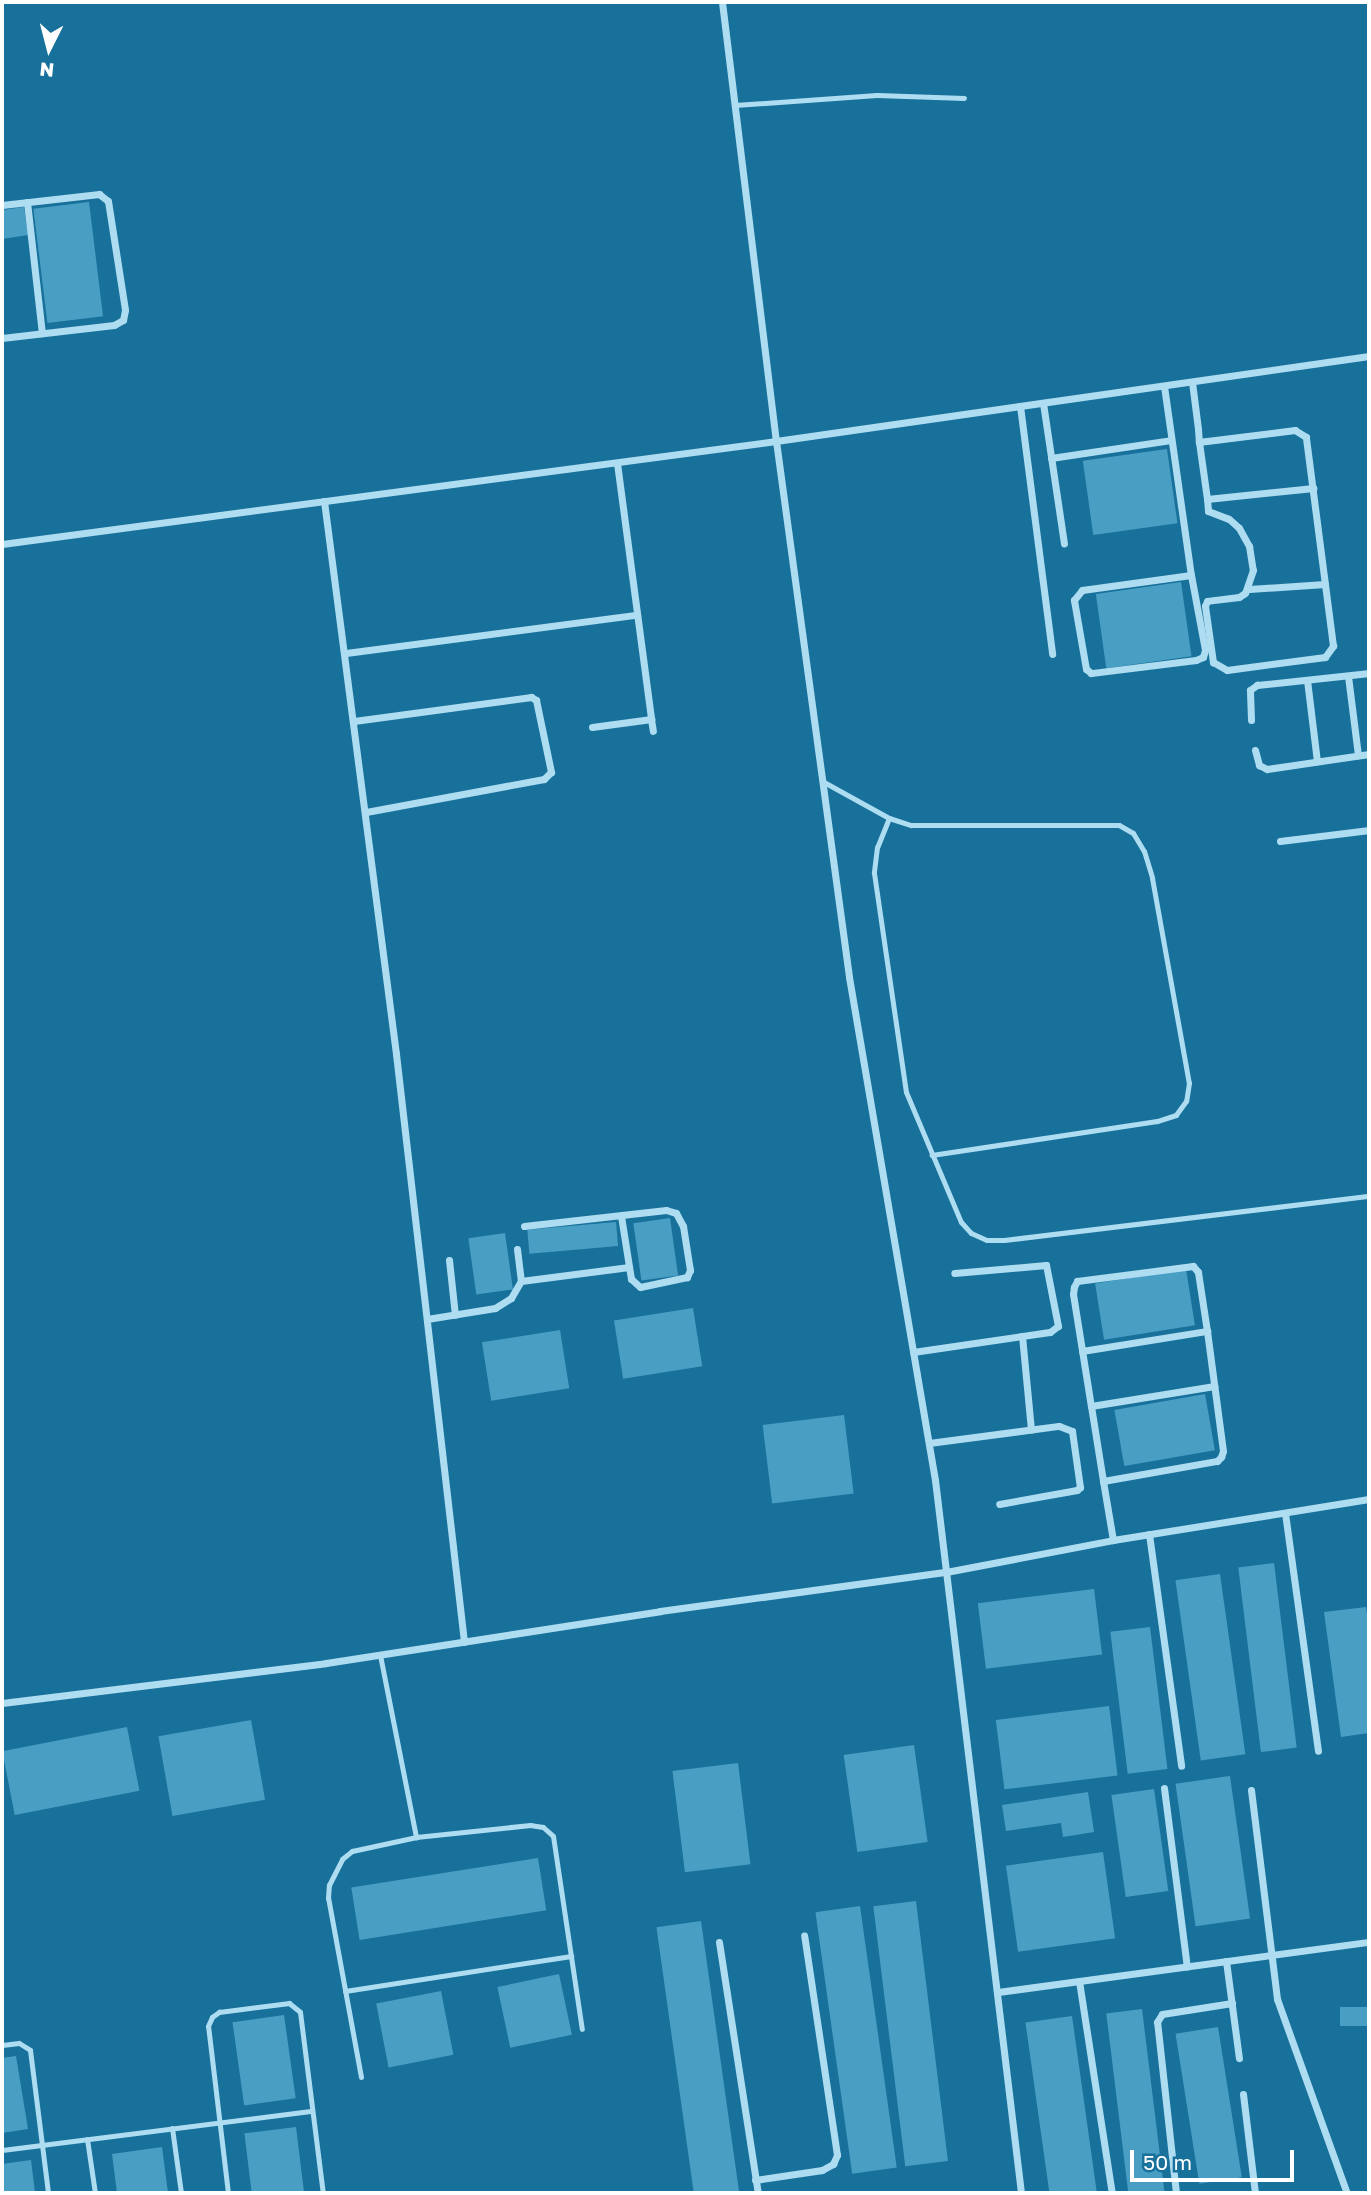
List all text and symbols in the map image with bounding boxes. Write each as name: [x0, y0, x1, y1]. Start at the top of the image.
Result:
north arrow: [14, 14, 84, 84]
text: N: [38, 58, 55, 83]
scale bar: [1133, 2136, 1298, 2180]
text: 50 m: [1143, 2149, 1192, 2175]

